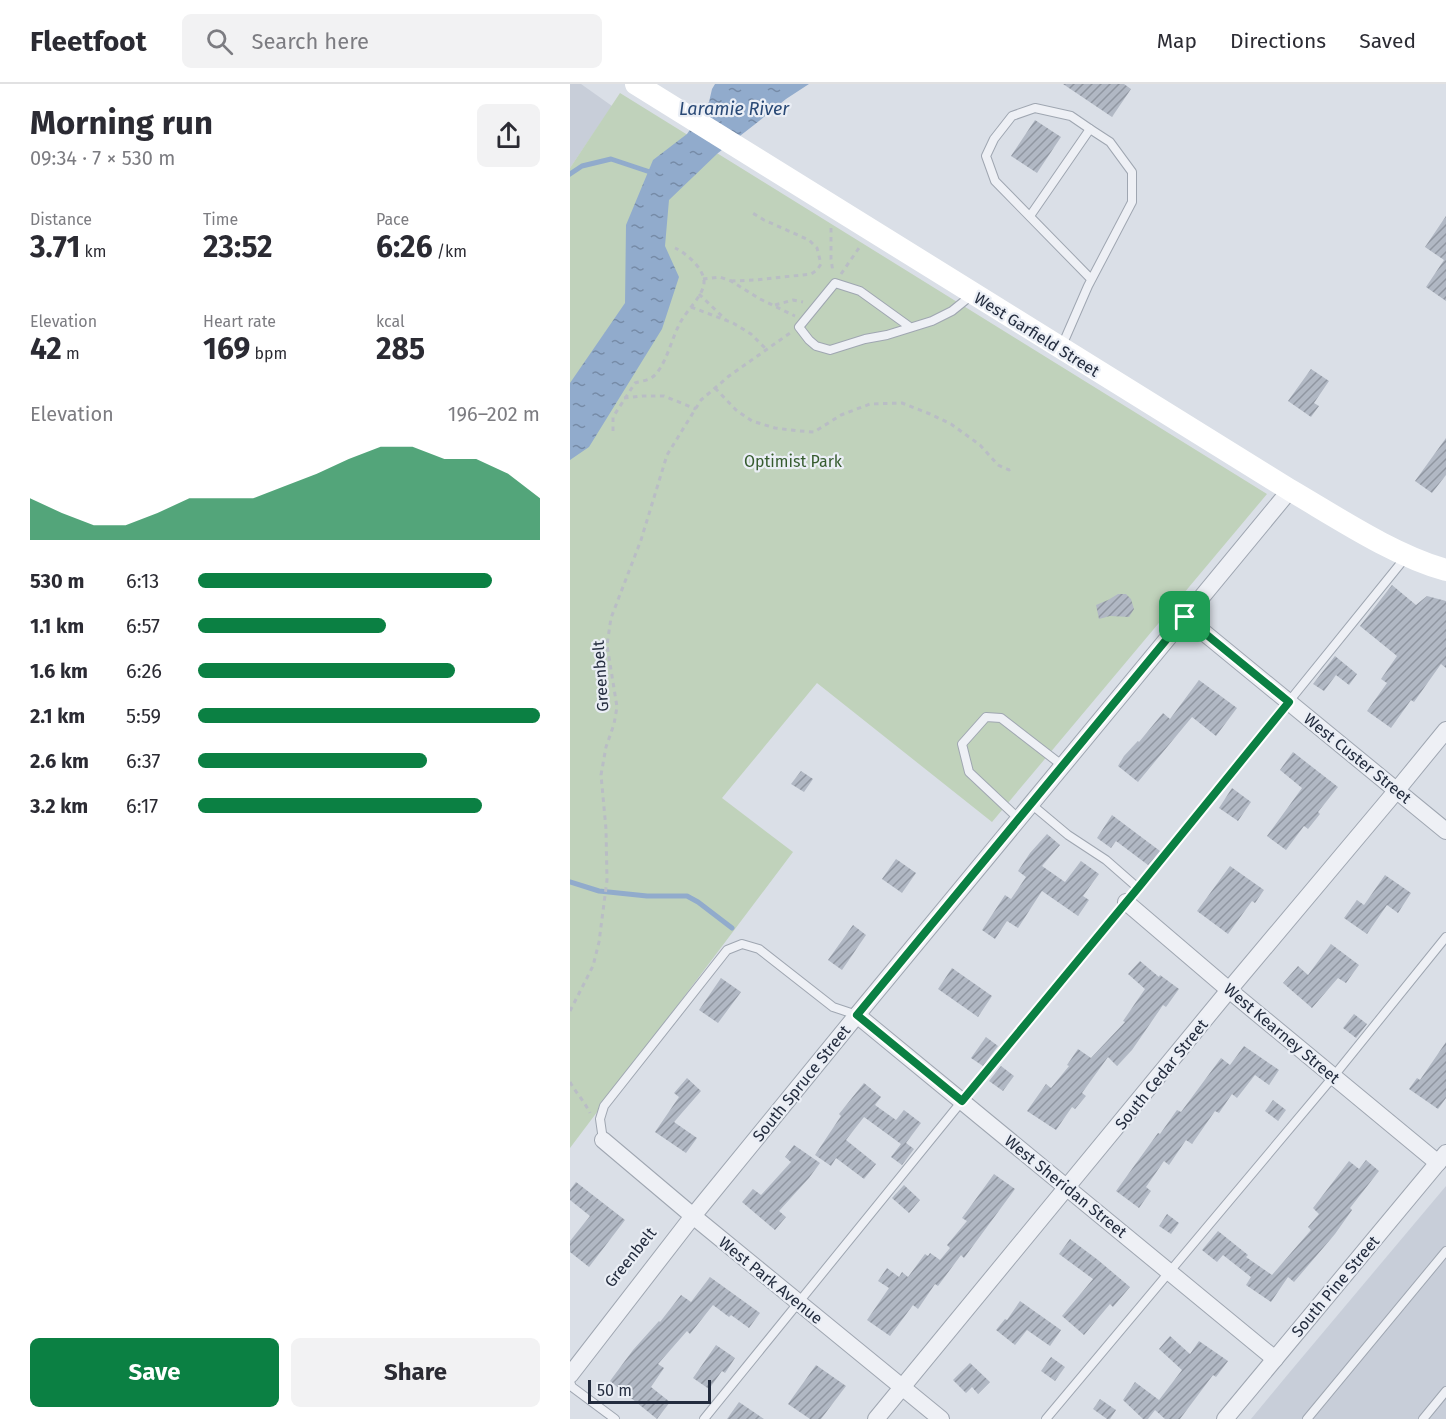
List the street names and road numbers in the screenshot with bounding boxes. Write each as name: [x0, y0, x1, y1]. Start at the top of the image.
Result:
street label: West Garfield Street: [971, 288, 1103, 381]
street label: Greenbelt: [589, 640, 612, 712]
street label: West Custer Street: [1300, 709, 1415, 808]
street label: West Kearney Street: [1220, 979, 1344, 1088]
street label: South Cedar Street: [1111, 1015, 1212, 1133]
street label: South Spruce Street: [749, 1021, 854, 1145]
street label: West Sheridan Street: [1001, 1131, 1131, 1242]
street label: Greenbelt: [601, 1223, 660, 1291]
street label: South Pine Street: [1288, 1232, 1383, 1341]
street label: West Park Avenue: [715, 1233, 826, 1328]

